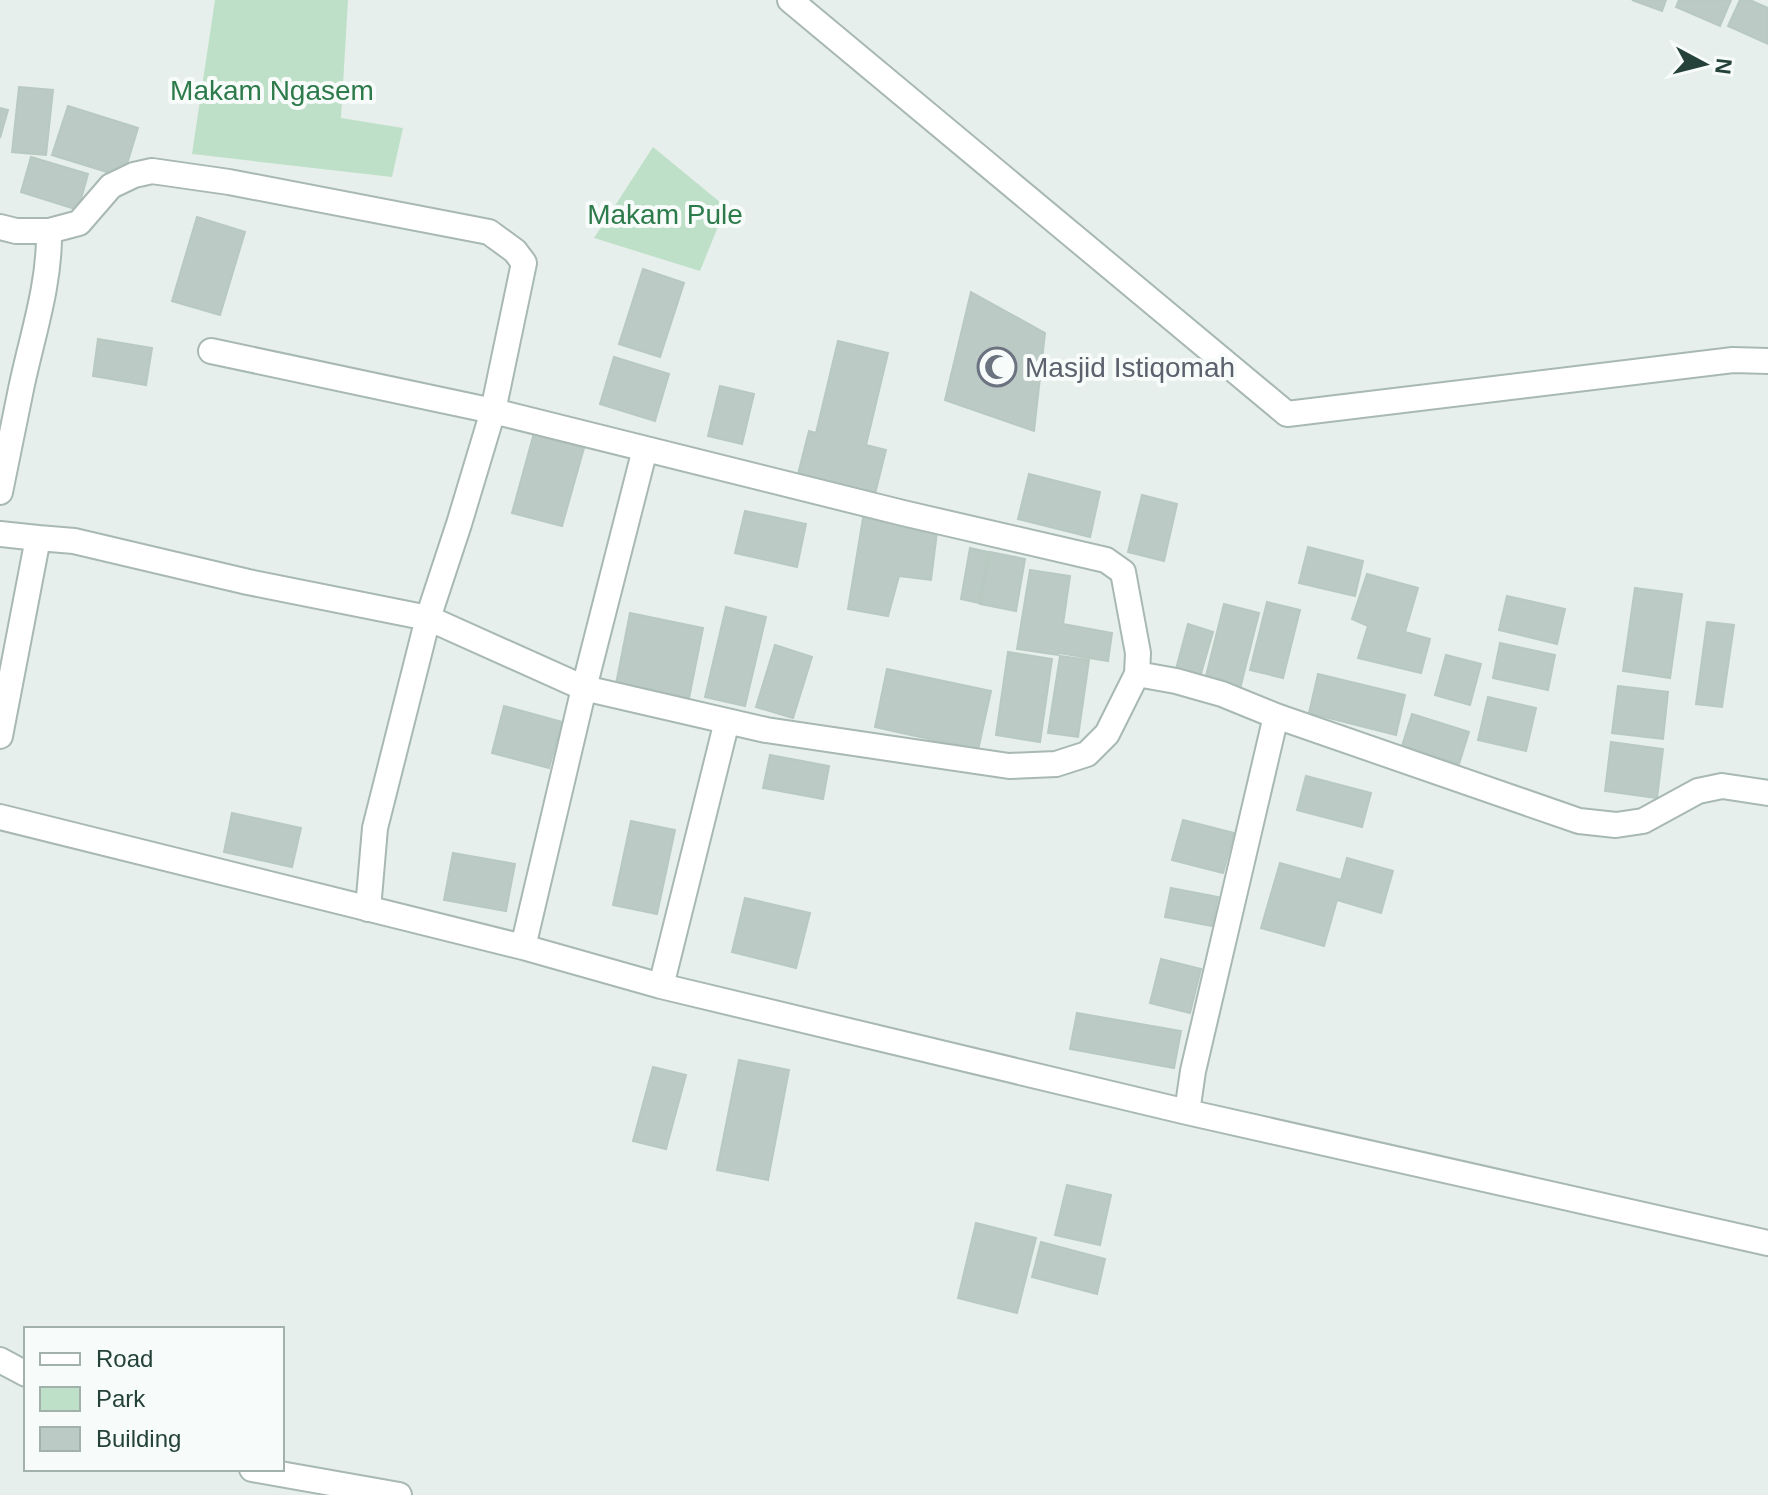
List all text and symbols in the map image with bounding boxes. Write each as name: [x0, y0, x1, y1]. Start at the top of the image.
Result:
north arrow: [1664, 24, 1744, 104]
text: N: [1710, 57, 1737, 76]
park label: Makam Ngasem: [170, 75, 374, 106]
park label: Makam Pule: [587, 199, 743, 230]
mosque icon: Masjid Istiqomah: [976, 346, 1018, 388]
place label: Masjid Istiqomah: [1025, 352, 1235, 383]
legend: [24, 1327, 284, 1471]
text: Road: [96, 1345, 153, 1372]
text: Park: [96, 1385, 146, 1412]
text: Building: [96, 1425, 181, 1452]

